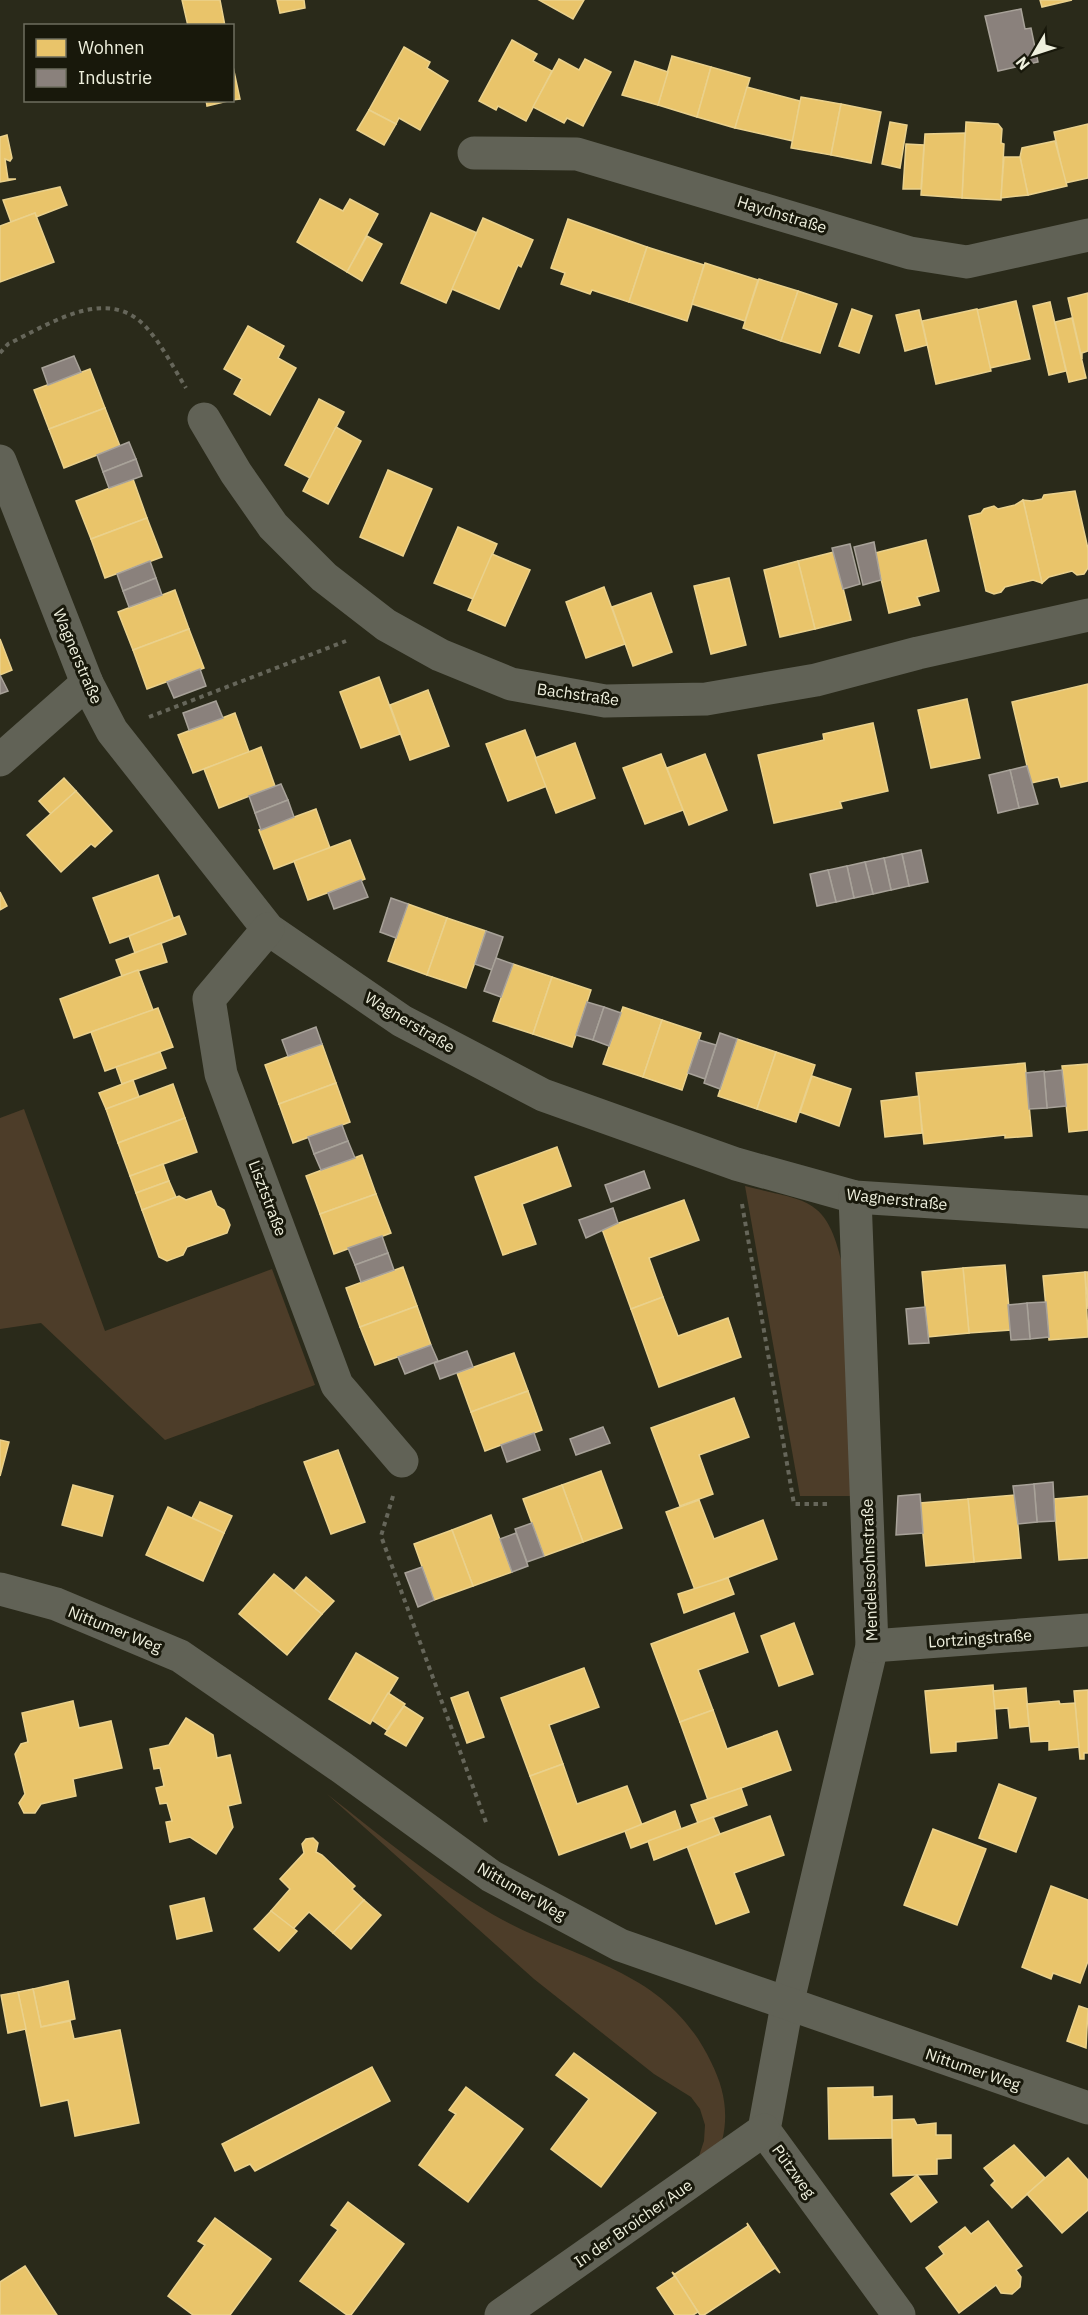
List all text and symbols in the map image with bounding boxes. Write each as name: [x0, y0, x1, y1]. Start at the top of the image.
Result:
legend: [24, 24, 234, 102]
north arrow: [1004, 24, 1064, 84]
text: Wohnen: [78, 36, 144, 59]
text: N: [1011, 53, 1034, 74]
text: Industrie: [78, 66, 152, 89]
street label: Haydnstraße: [735, 191, 829, 237]
street label: Wagnerstraße: [49, 605, 107, 707]
street label: Bachstraße: [536, 678, 621, 710]
street label: Wagnerstraße: [361, 987, 459, 1057]
street label: Lisztstraße: [244, 1157, 292, 1239]
street label: Wagnerstraße: [845, 1184, 949, 1214]
street label: Mendelssohnstraße: [857, 1498, 881, 1642]
street label: Nittumer Weg: [65, 1601, 165, 1657]
street label: Lortzingstraße: [927, 1624, 1033, 1652]
street label: Nittumer Weg: [474, 1858, 570, 1925]
street label: Nittumer Weg: [923, 2043, 1024, 2095]
street label: Pützweg: [768, 2140, 820, 2202]
street label: In der Broicher Aue: [570, 2175, 696, 2271]

